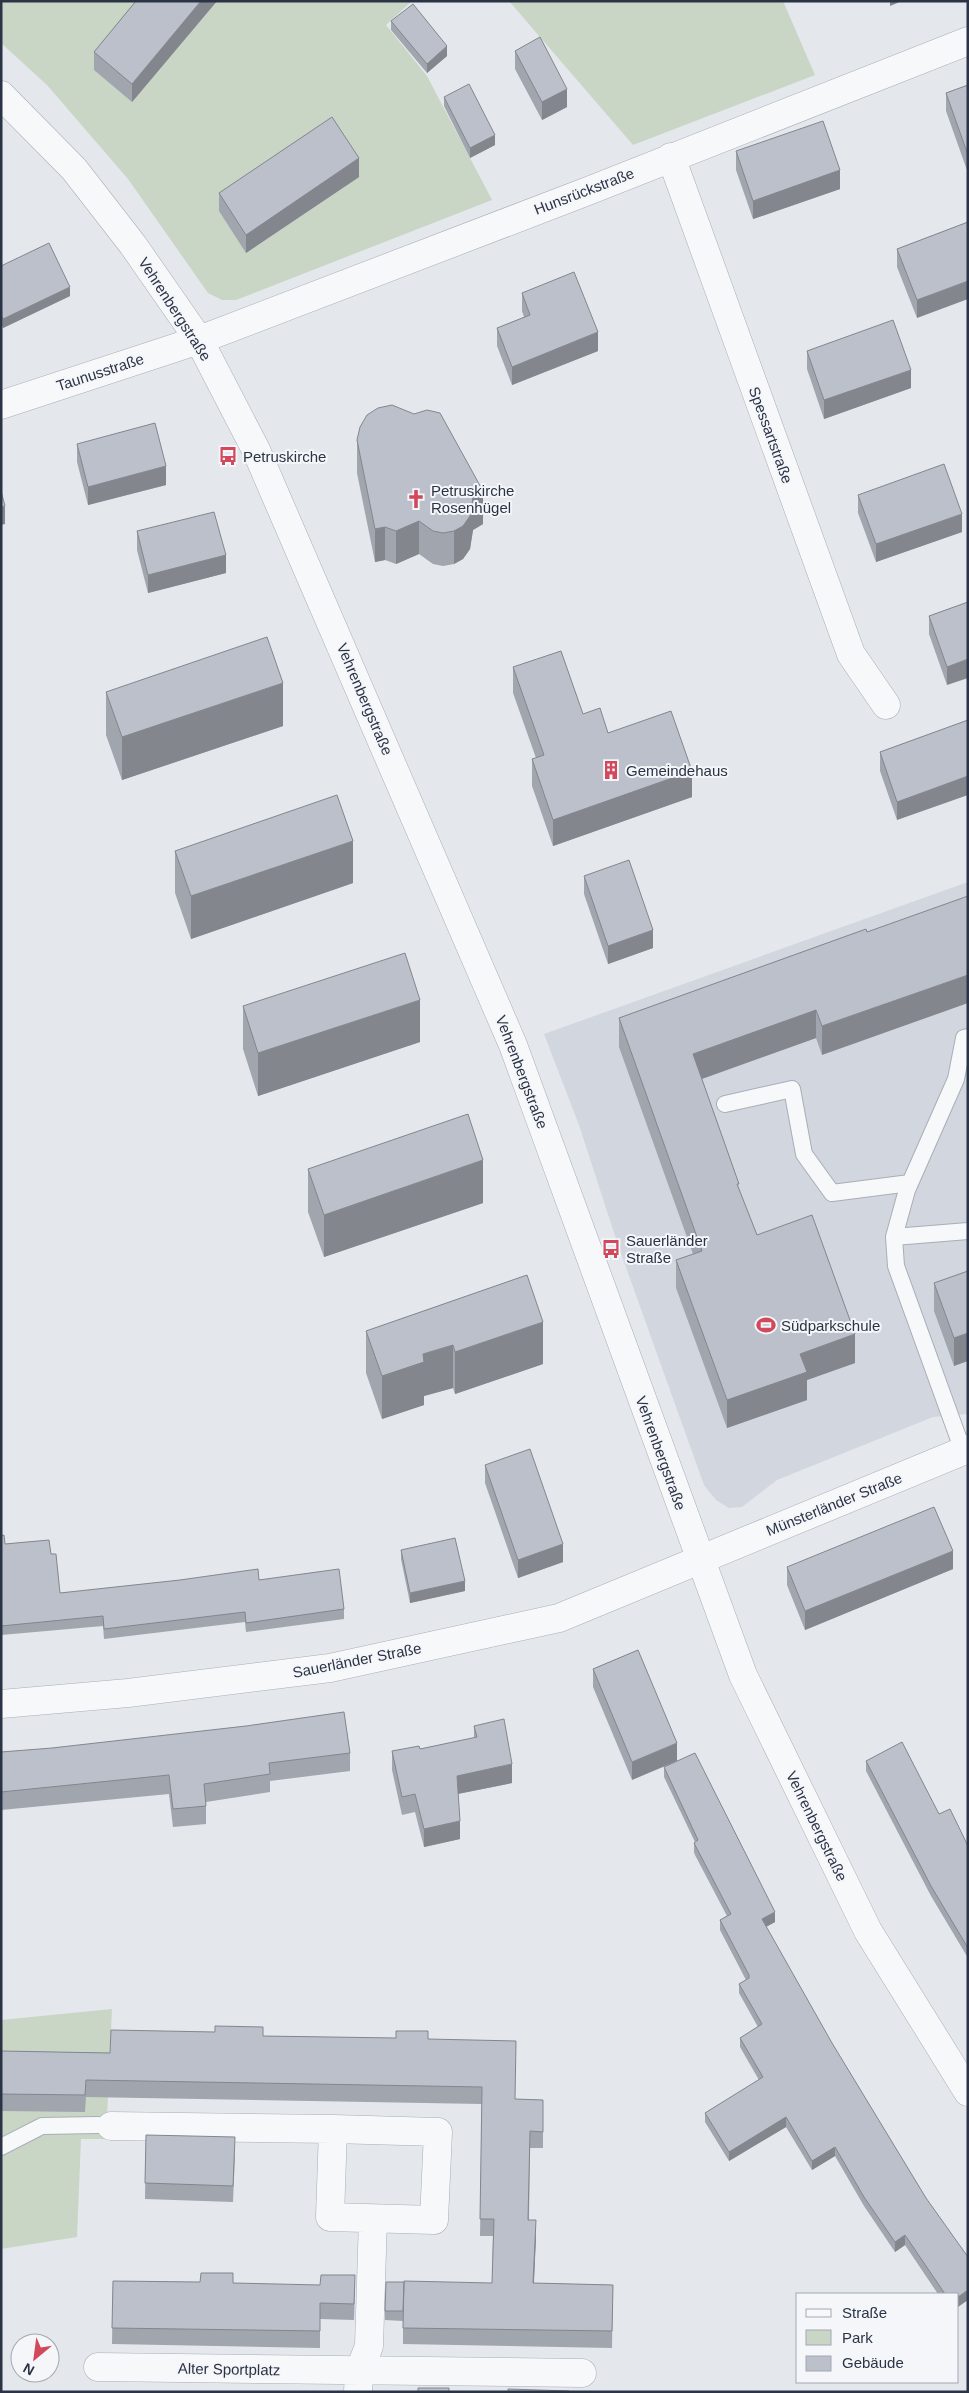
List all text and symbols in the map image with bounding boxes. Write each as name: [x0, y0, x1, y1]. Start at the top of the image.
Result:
street label: Hunsrückstraße: [532, 164, 636, 218]
street label: Vehrenbergstraße: [135, 254, 215, 364]
street label: Taunusstraße: [54, 350, 146, 394]
street label: Spessartstraße: [746, 384, 796, 486]
bus stop icon: Petruskirche: [217, 445, 239, 467]
place label: Petruskirche: [243, 448, 326, 465]
place label: Petruskirche Rosenhügel: [431, 482, 514, 516]
church icon: Petruskirche Rosenhügel: [405, 488, 427, 510]
street label: Vehrenbergstraße: [334, 640, 396, 758]
building icon: Gemeindehaus: [600, 759, 622, 781]
place label: Gemeindehaus: [626, 762, 728, 779]
street label: Vehrenbergstraße: [493, 1013, 551, 1131]
place label: Sauerländer Straße: [626, 1232, 708, 1266]
bus stop icon: Sauerländer Straße: [600, 1238, 622, 1260]
sports icon: Südparkschule: [755, 1314, 777, 1336]
place label: Südparkschule: [781, 1317, 880, 1334]
street label: Vehrenbergstraße: [632, 1394, 690, 1512]
street label: Münsterländer Straße: [764, 1469, 904, 1539]
street label: Sauerländer Straße: [291, 1639, 423, 1681]
street label: Vehrenbergstraße: [783, 1768, 851, 1884]
legend: [796, 2293, 959, 2383]
text: Straße: [842, 2304, 887, 2321]
text: Park: [842, 2329, 873, 2346]
north arrow: [10, 2333, 60, 2383]
text: Gebäude: [842, 2354, 904, 2371]
text: N: [20, 2360, 37, 2379]
street label: Alter Sportplatz: [178, 2360, 280, 2378]

